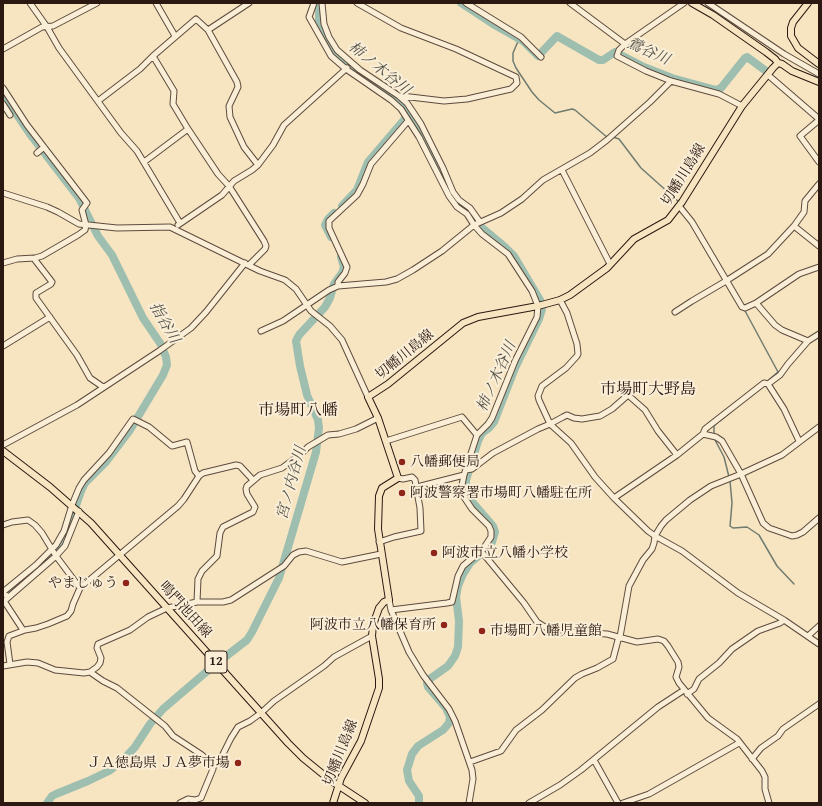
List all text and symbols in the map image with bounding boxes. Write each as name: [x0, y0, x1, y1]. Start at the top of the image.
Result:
water label: 鶯谷川: [624, 35, 672, 69]
water label: 柿ノ木谷川: [344, 38, 414, 100]
street label: 切幡川島線: [658, 141, 710, 209]
water label: 指谷川: [145, 299, 183, 347]
street label: 切幡川島線: [373, 326, 437, 384]
water label: 柿ノ木谷川: [474, 339, 520, 415]
district label: 市場町大野島: [600, 380, 696, 400]
district label: 市場町八幡: [258, 401, 338, 421]
water label: 宮ノ内谷川: [274, 444, 310, 522]
place label: 八幡郵便局: [410, 454, 480, 470]
marker: 八幡郵便局: [397, 457, 407, 467]
place label: 阿波警察署市場町八幡駐在所: [410, 485, 592, 501]
marker: 阿波警察署市場町八幡駐在所: [397, 488, 407, 498]
place label: 阿波市立八幡小学校: [442, 545, 568, 561]
marker: 阿波市立八幡小学校: [429, 548, 439, 558]
place label: やまじゅう: [48, 575, 118, 591]
marker: やまじゅう: [121, 578, 131, 588]
street label: 鳴門池田線: [155, 578, 215, 642]
place label: 阿波市立八幡保育所: [310, 617, 436, 633]
marker: 阿波市立八幡保育所: [439, 620, 449, 630]
place label: 市場町八幡児童館: [490, 623, 602, 639]
marker: 市場町八幡児童館: [477, 626, 487, 636]
road number: 12: [205, 651, 227, 673]
street label: 切幡川島線: [320, 717, 362, 789]
place label: ＪＡ徳島県 ＪＡ夢市場: [87, 755, 230, 771]
marker: ＪＡ徳島県 ＪＡ夢市場: [233, 758, 243, 768]

